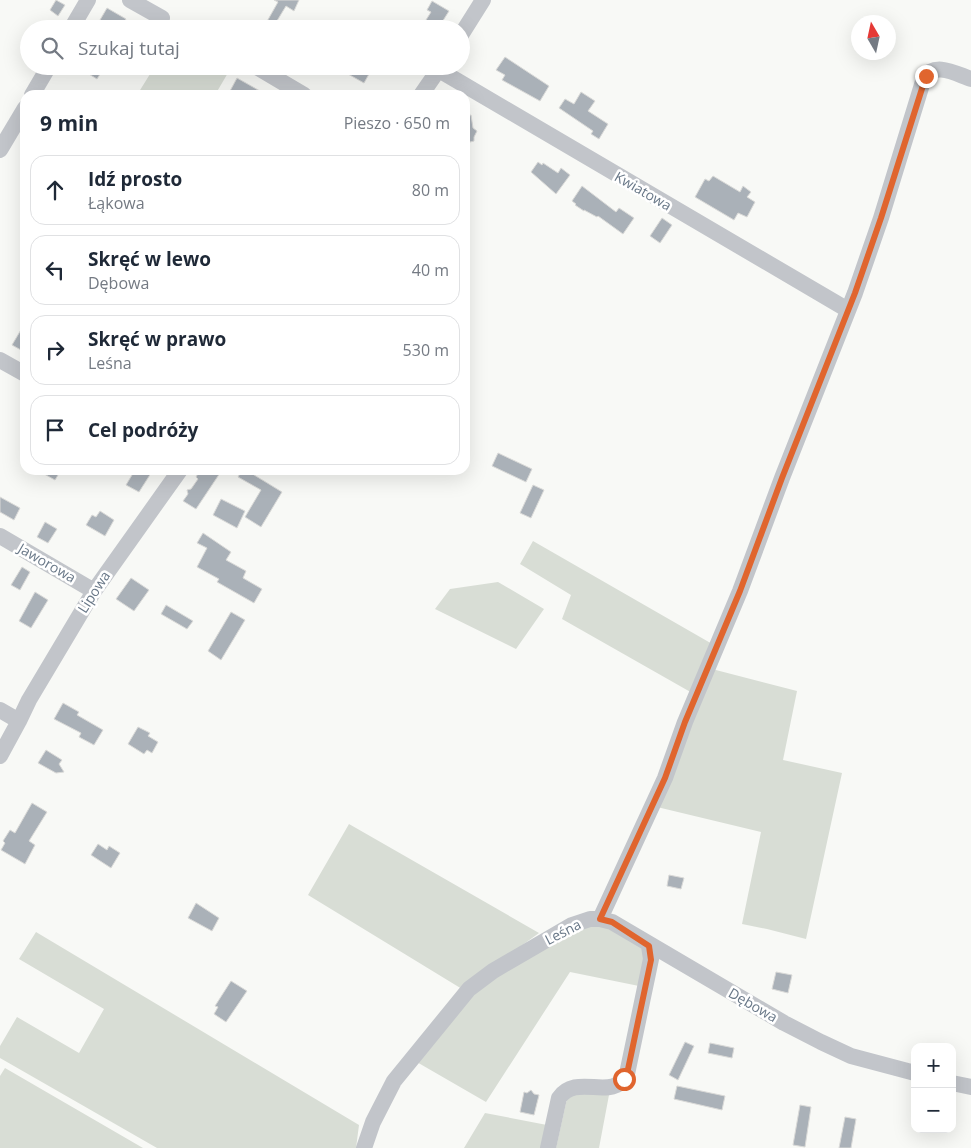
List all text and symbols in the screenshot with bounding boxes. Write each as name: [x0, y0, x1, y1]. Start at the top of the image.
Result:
north arrow: [851, 15, 896, 60]
search box: [20, 20, 470, 75]
icon: search: [38, 34, 66, 62]
text: Szukaj tutaj: [78, 35, 180, 61]
route end: [915, 65, 938, 88]
text: 9 min: [40, 109, 98, 137]
text: Pieszo · 650 m: [344, 112, 450, 134]
text: Idź prosto: [88, 166, 182, 192]
street label: Kwiatowa: [611, 167, 675, 214]
icon: ahead: [41, 176, 69, 204]
text: 80 m: [412, 179, 449, 201]
text: Łąkowa: [88, 192, 145, 214]
text: Skręć w lewo: [88, 246, 211, 272]
icon: left: [41, 256, 69, 284]
text: 40 m: [412, 259, 449, 281]
text: Dębowa: [88, 272, 149, 294]
text: Skręć w prawo: [88, 326, 226, 352]
icon: right: [41, 336, 69, 364]
text: 530 m: [403, 339, 449, 361]
text: Leśna: [88, 352, 132, 374]
icon: arrive: [41, 416, 69, 444]
text: Cel podróży: [88, 417, 198, 443]
street label: Jaworowa: [13, 537, 80, 587]
street label: Lipowa: [73, 567, 114, 616]
street label: Leśna: [541, 914, 584, 949]
street label: Dębowa: [725, 983, 781, 1026]
map controls: [911, 1043, 956, 1133]
button: +: [911, 1043, 956, 1088]
route start: [613, 1068, 636, 1091]
button: −: [911, 1088, 956, 1133]

